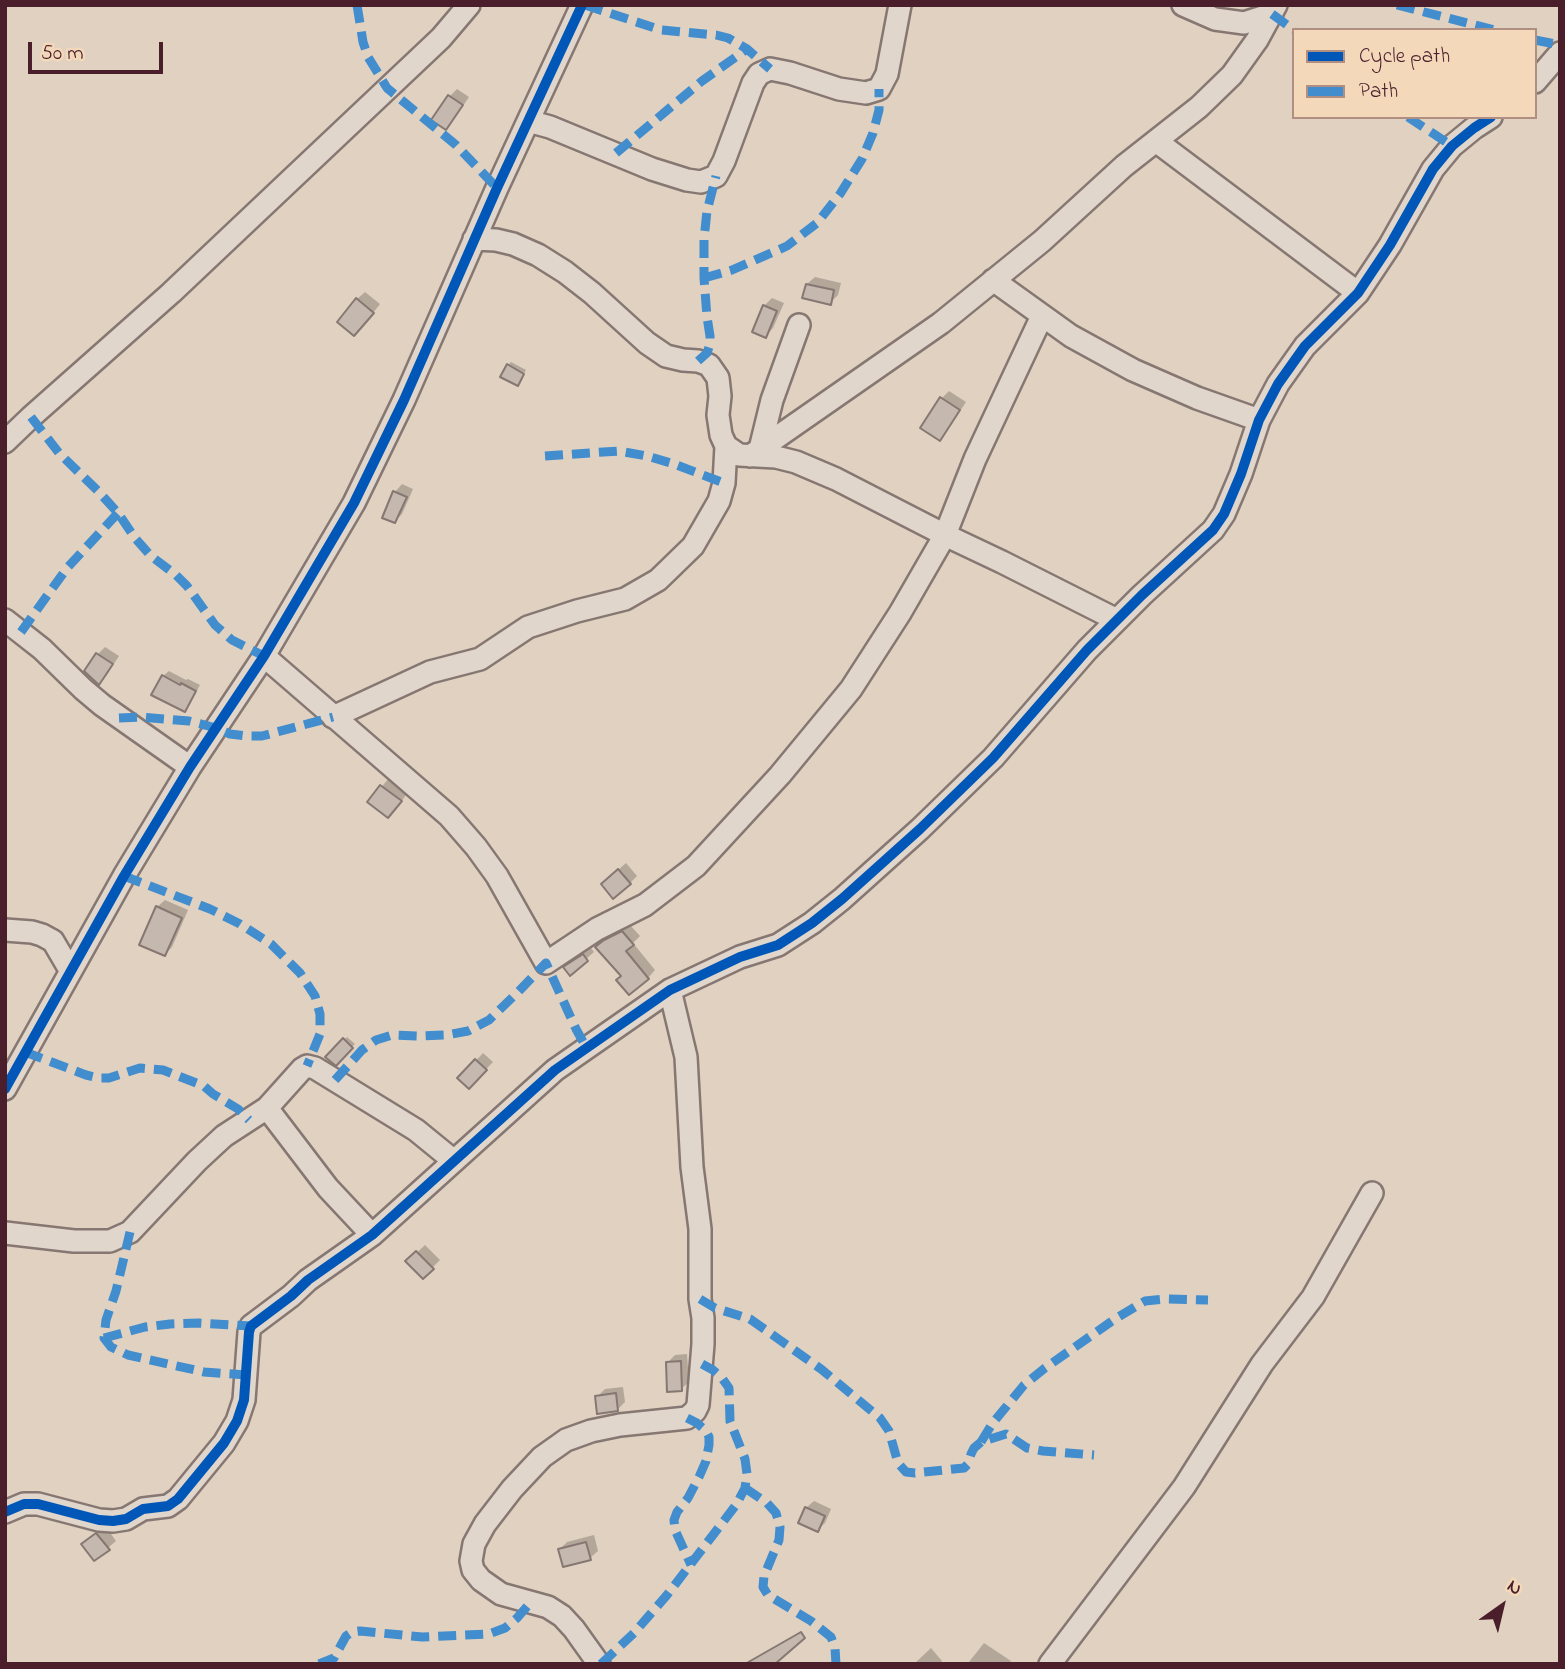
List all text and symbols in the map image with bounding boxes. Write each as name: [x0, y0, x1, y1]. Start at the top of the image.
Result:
scale bar: [32, 28, 166, 72]
legend: [1292, 28, 1537, 119]
text: 50 m: [41, 39, 84, 69]
text: Cycle path: [1359, 42, 1450, 72]
text: Path: [1359, 77, 1398, 107]
north arrow: [1467, 1571, 1537, 1641]
text: N: [1501, 1573, 1527, 1603]

